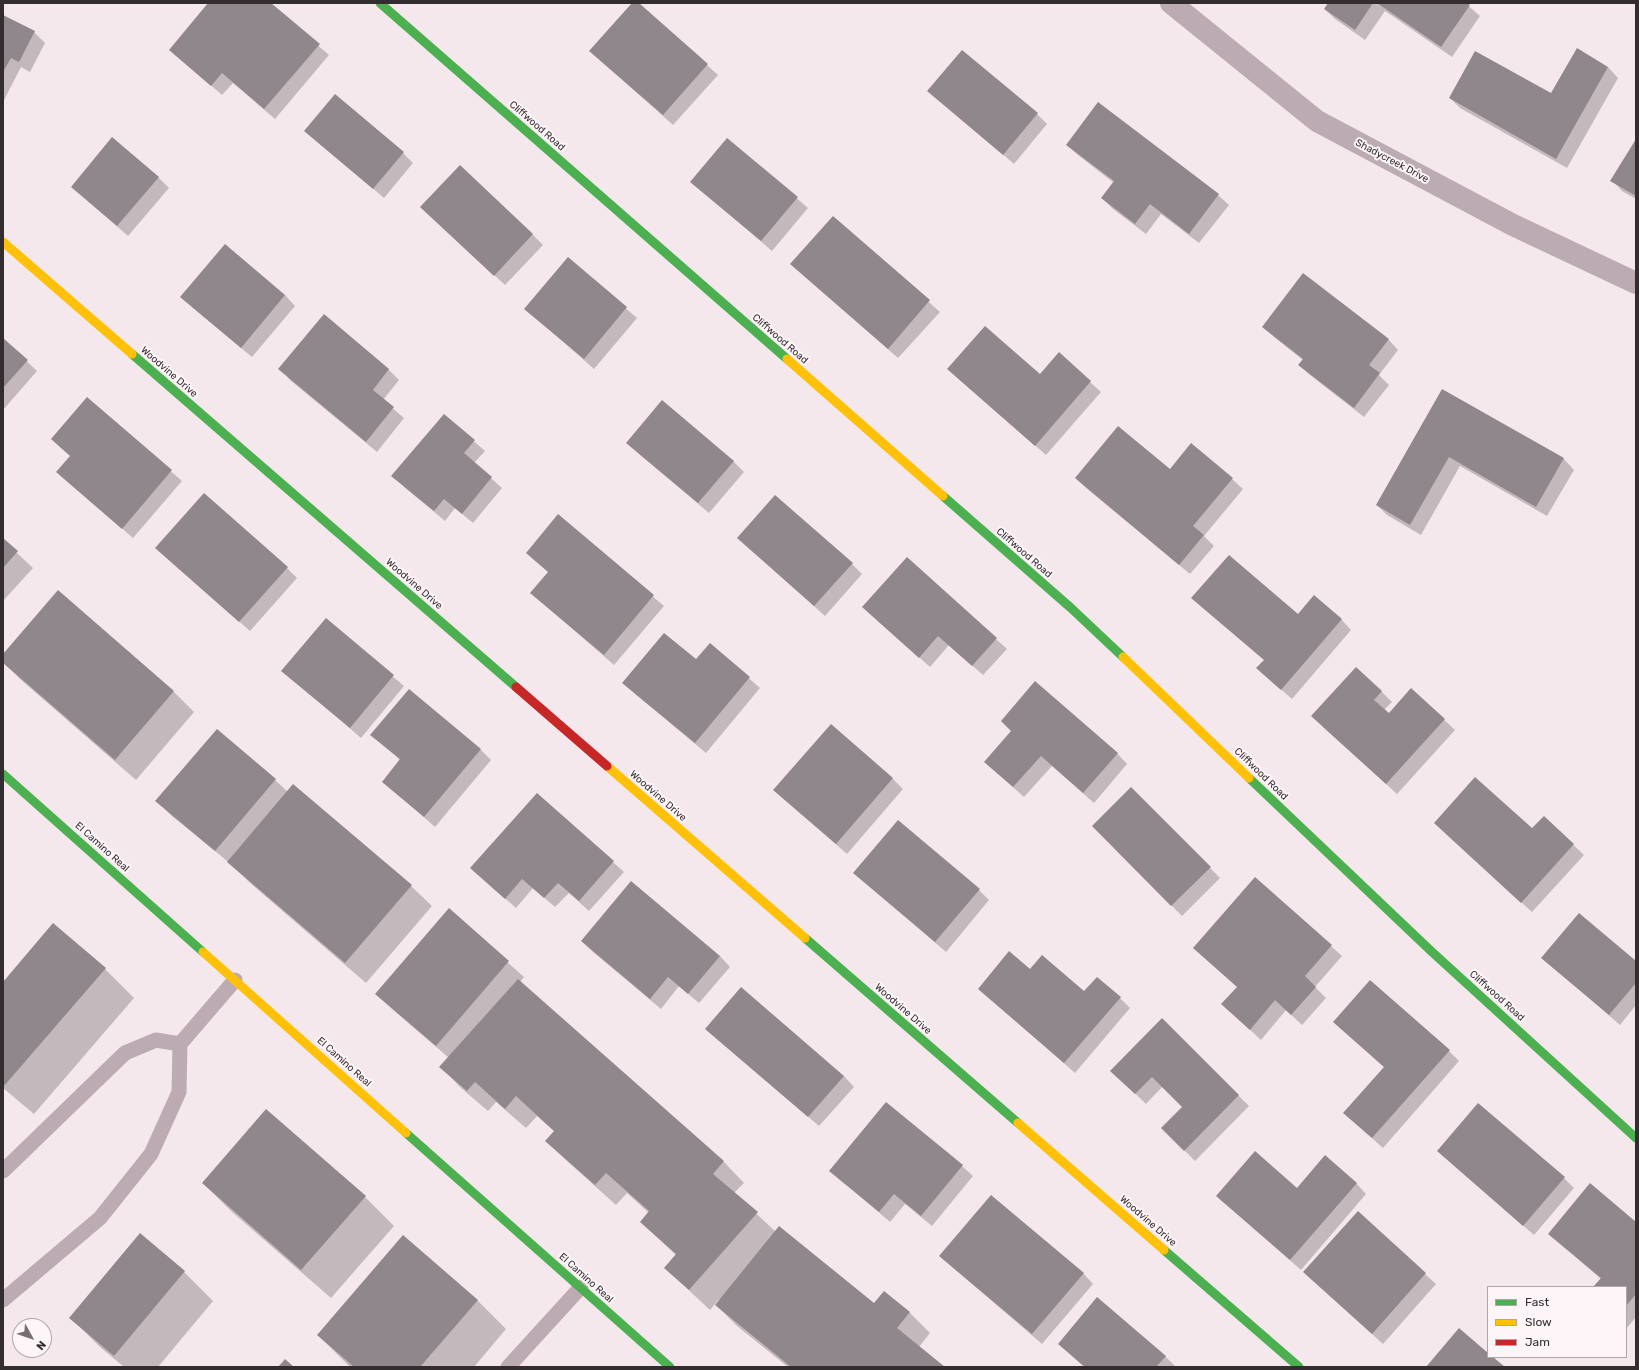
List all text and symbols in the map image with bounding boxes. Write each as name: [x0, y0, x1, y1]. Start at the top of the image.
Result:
street label: Cliffwood Road: [507, 99, 567, 153]
street label: Shadycreek Drive: [1353, 137, 1431, 185]
street label: Cliffwood Road: [750, 312, 810, 366]
street label: Woodvine Drive: [138, 344, 200, 400]
street label: Cliffwood Road: [994, 526, 1054, 580]
street label: Woodvine Drive: [383, 556, 445, 612]
street label: Cliffwood Road: [1232, 745, 1290, 803]
street label: Woodvine Drive: [627, 768, 689, 824]
street label: El Camino Real: [72, 820, 132, 874]
street label: Cliffwood Road: [1467, 968, 1527, 1024]
street label: Woodvine Drive: [872, 981, 934, 1037]
street label: El Camino Real: [314, 1035, 374, 1089]
street label: Woodvine Drive: [1117, 1193, 1179, 1249]
street label: El Camino Real: [556, 1251, 616, 1305]
legend: [1487, 1286, 1627, 1358]
text: Fast: [1525, 1295, 1549, 1309]
text: Slow: [1525, 1315, 1552, 1329]
north arrow: [12, 1318, 52, 1358]
text: Jam: [1525, 1335, 1550, 1349]
text: N: [33, 1338, 48, 1353]

